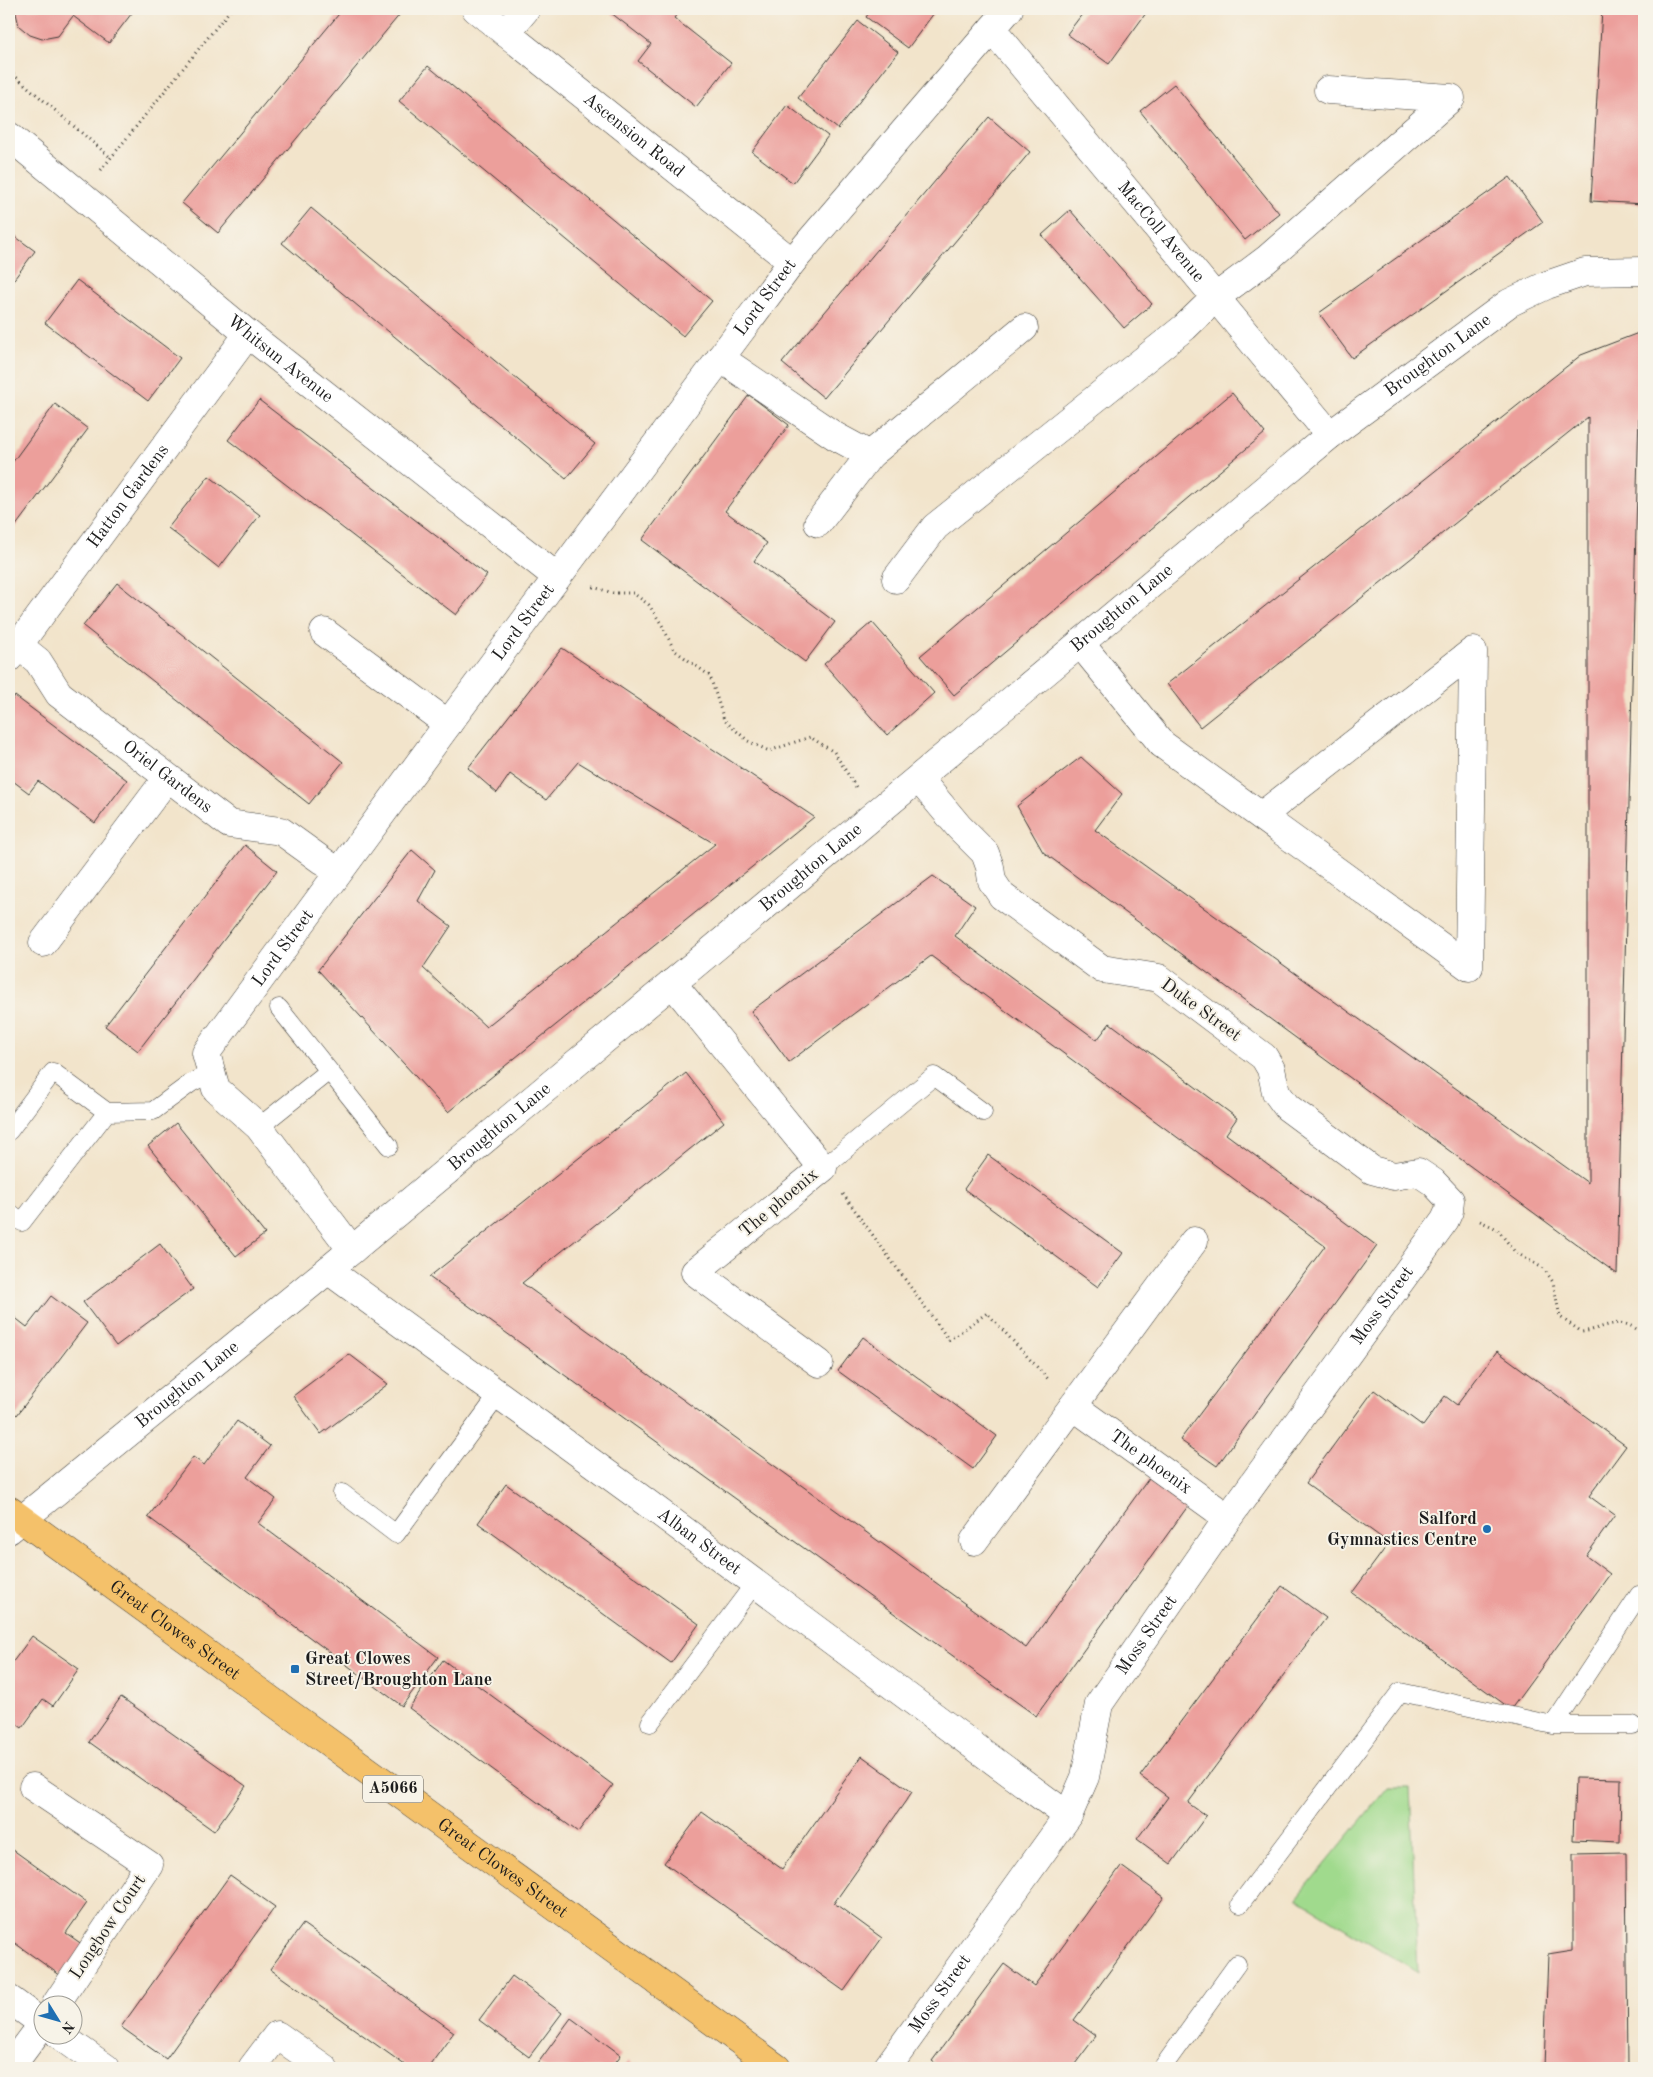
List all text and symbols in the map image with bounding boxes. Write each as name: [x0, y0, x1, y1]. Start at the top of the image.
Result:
street label: Ascension Road: [580, 89, 688, 181]
street label: MacColl Avenue: [1114, 178, 1208, 286]
street label: Lord Street: [731, 256, 800, 339]
street label: Broughton Lane: [1382, 310, 1494, 400]
street label: Whitsun Avenue: [224, 312, 336, 406]
street label: Hatton Gardens: [84, 441, 172, 551]
street label: Broughton Lane: [1067, 561, 1176, 656]
street label: Lord Street: [489, 581, 558, 664]
street label: Oriel Gardens: [119, 737, 216, 817]
street label: Broughton Lane: [756, 820, 865, 915]
street label: Lord Street: [249, 906, 317, 990]
street label: Duke Street: [1158, 975, 1244, 1045]
street label: Broughton Lane: [445, 1079, 554, 1174]
street label: The phoenix: [736, 1165, 822, 1241]
street label: Moss Street: [1348, 1263, 1417, 1348]
street label: Broughton Lane: [132, 1338, 242, 1432]
street label: The phoenix: [1107, 1427, 1195, 1498]
street label: Alban Street: [654, 1505, 744, 1579]
place label: Salford Gymnastics Centre: [1327, 1510, 1477, 1549]
marker: Salford Gymnastics Centre: [1481, 1523, 1493, 1535]
street label: Great Clowes Street: [106, 1577, 243, 1684]
street label: Moss Street: [1113, 1592, 1181, 1678]
place label: Great Clowes Street/Broughton Lane: [305, 1650, 492, 1689]
marker: Great Clowes Street/Broughton Lane: [289, 1663, 301, 1675]
road number: A5066: [363, 1776, 423, 1802]
street label: Great Clowes Street: [434, 1815, 571, 1922]
street label: Longbow Court: [67, 1872, 149, 1982]
street label: Moss Street: [906, 1951, 974, 2037]
north arrow: [32, 1994, 82, 2044]
text: N: [59, 2019, 76, 2036]

